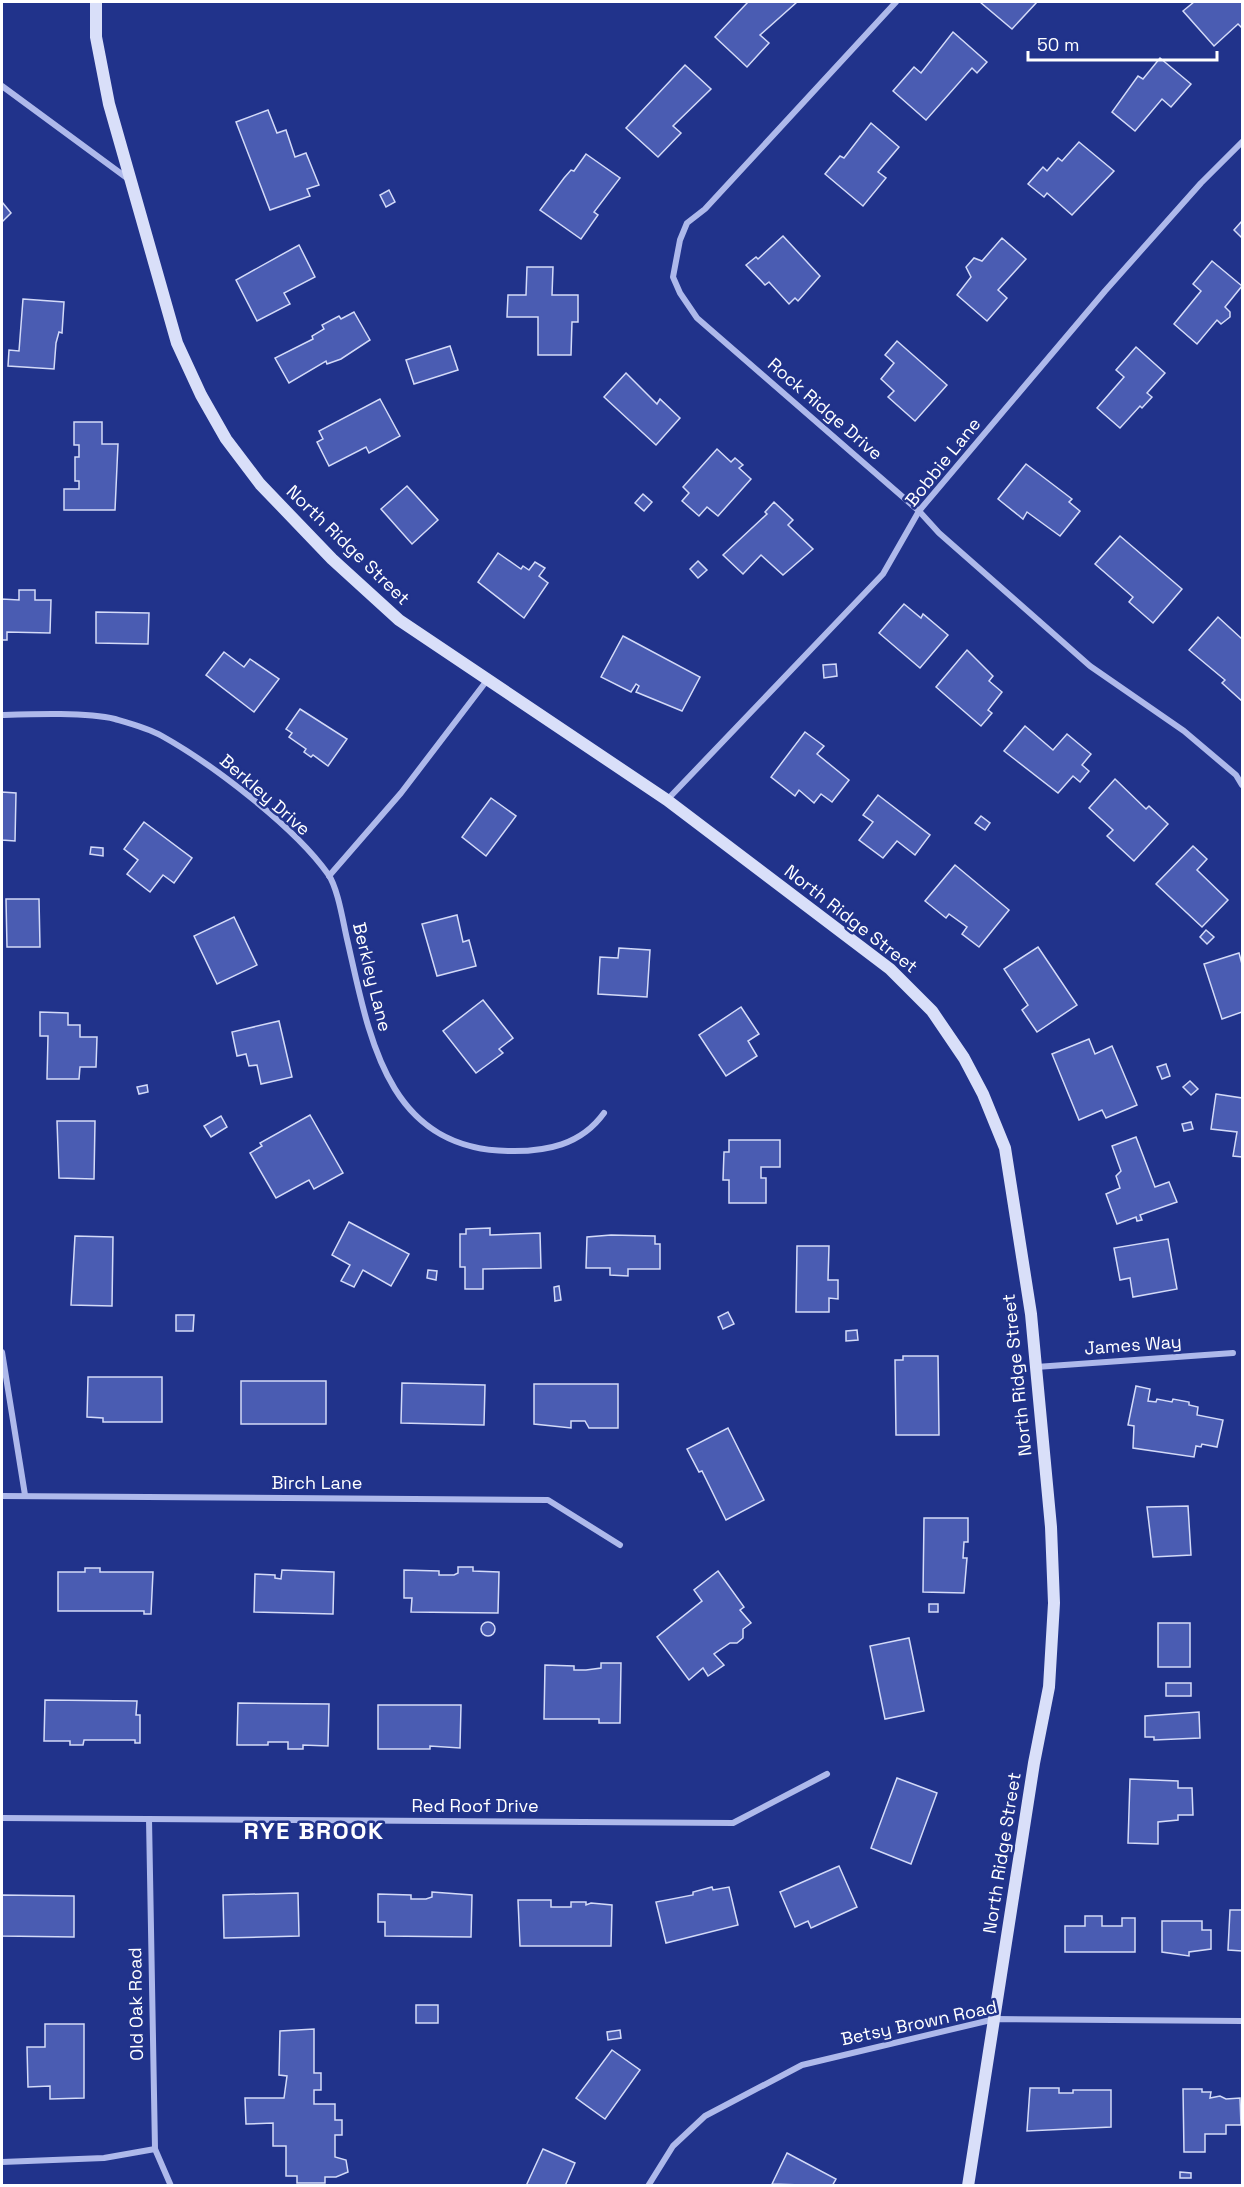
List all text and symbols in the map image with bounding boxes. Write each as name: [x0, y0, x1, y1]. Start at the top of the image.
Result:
scale bar: [1028, 24, 1217, 62]
text: 50 m: [1037, 33, 1079, 56]
street label: Rock Ridge Drive: [763, 352, 888, 465]
street label: Bobbie Lane: [900, 413, 985, 511]
street label: North Ridge Street: [282, 480, 415, 610]
street label: Berkley Drive: [215, 749, 315, 840]
street label: North Ridge Street: [780, 859, 923, 978]
street label: Berkley Lane: [348, 920, 397, 1034]
street label: North Ridge Street: [997, 1293, 1036, 1457]
street label: James Way: [1084, 1330, 1182, 1359]
street label: Birch Lane: [271, 1471, 363, 1494]
street label: North Ridge Street: [977, 1771, 1026, 1935]
street label: Red Roof Drive: [411, 1794, 539, 1817]
district label: RYE BROOK: [243, 1815, 385, 1846]
street label: Old Oak Road: [123, 1947, 148, 2061]
street label: Betsy Brown Road: [839, 1995, 999, 2050]

